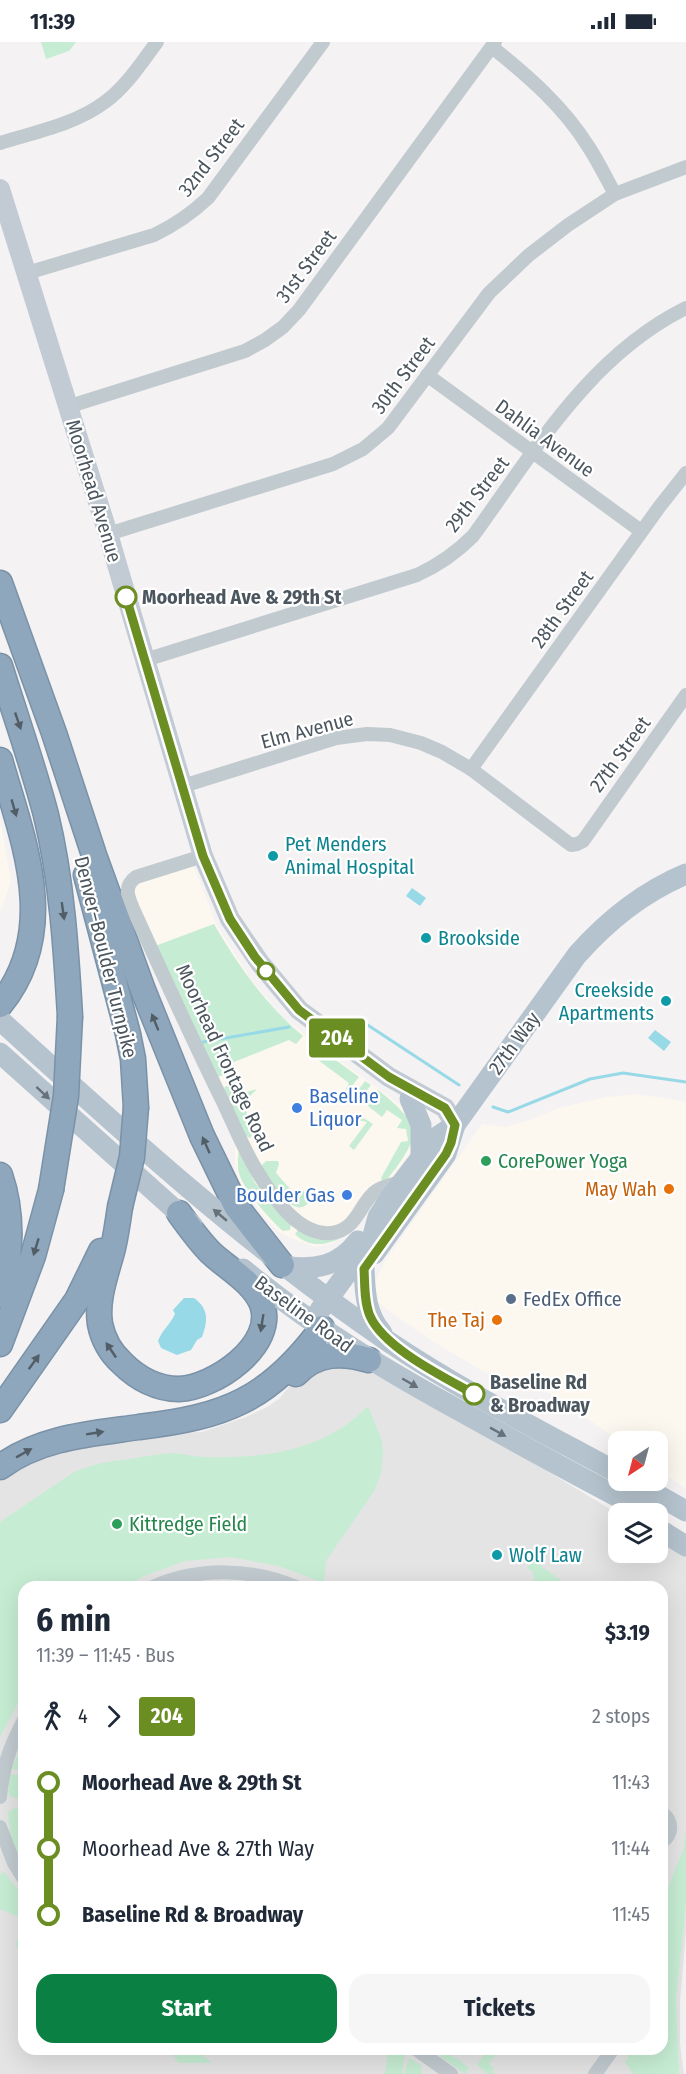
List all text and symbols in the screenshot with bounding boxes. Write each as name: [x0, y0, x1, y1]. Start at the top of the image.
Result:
text: 11:39: [30, 8, 75, 35]
street label: 32nd Street: [173, 113, 249, 201]
street label: 31st Street: [271, 224, 342, 307]
street label: 30th Street: [366, 331, 440, 418]
street label: Dahlia Avenue: [491, 394, 599, 482]
street label: Moorhead Avenue: [61, 417, 127, 565]
street label: 29th Street: [440, 451, 514, 537]
street label: 28th Street: [526, 565, 598, 652]
place label: Moorhead Ave & 29th St: [142, 585, 342, 609]
marker: Moorhead Ave & 29th St: [115, 586, 137, 608]
street label: Elm Avenue: [258, 706, 356, 754]
street label: 27th Street: [585, 711, 656, 797]
one-way arrow: [13, 712, 23, 730]
one-way arrow: [9, 799, 19, 817]
place label: Pet Menders Animal Hospital: [285, 832, 414, 879]
marker: Pet Menders Animal Hospital: [266, 849, 280, 863]
street label: Denver–Boulder Turnpike: [69, 854, 143, 1060]
one-way arrow: [58, 901, 67, 920]
place label: Brookside: [438, 926, 520, 950]
marker: Brookside: [419, 931, 433, 945]
street label: Moorhead Frontage Road: [171, 960, 279, 1156]
unlabelled marker: [257, 962, 275, 980]
place label: Creekside Apartments: [559, 978, 654, 1025]
marker: Creekside Apartments: [659, 994, 673, 1008]
street label: 27th Way: [483, 1007, 545, 1079]
one-way arrow: [150, 1013, 159, 1031]
line badge: 204: [302, 1018, 372, 1058]
text: 204: [321, 1025, 353, 1051]
place label: Baseline Liquor: [309, 1084, 379, 1131]
one-way arrow: [35, 1086, 50, 1100]
marker: Baseline Liquor: [290, 1101, 304, 1115]
one-way arrow: [201, 1137, 210, 1154]
place label: CorePower Yoga: [498, 1149, 628, 1173]
marker: CorePower Yoga: [479, 1154, 493, 1168]
place label: May Wah: [585, 1177, 657, 1201]
marker: May Wah: [662, 1182, 676, 1196]
place label: Boulder Gas: [236, 1183, 335, 1207]
marker: Boulder Gas: [340, 1188, 354, 1202]
one-way arrow: [212, 1209, 228, 1222]
one-way arrow: [31, 1238, 40, 1256]
street label: Baseline Road: [250, 1270, 358, 1358]
place label: FedEx Office: [523, 1287, 622, 1311]
marker: FedEx Office: [504, 1292, 518, 1306]
place label: The Taj: [428, 1308, 485, 1332]
marker: The Taj: [490, 1313, 504, 1327]
one-way arrow: [257, 1314, 266, 1333]
one-way arrow: [106, 1342, 117, 1358]
one-way arrow: [28, 1355, 40, 1371]
place label: Baseline Rd & Broadway: [490, 1370, 590, 1417]
one-way arrow: [402, 1378, 419, 1388]
marker: Baseline Rd & Broadway: [463, 1383, 485, 1405]
one-way arrow: [489, 1427, 506, 1437]
one-way arrow: [85, 1428, 104, 1437]
north arrow: [608, 1431, 668, 1491]
map controls: [608, 1431, 668, 1563]
one-way arrow: [16, 1447, 32, 1458]
button: layers: [608, 1503, 668, 1563]
place label: Kittredge Field: [129, 1512, 247, 1536]
marker: Kittredge Field: [110, 1517, 124, 1531]
place label: Wolf Law: [509, 1543, 582, 1567]
marker: Wolf Law: [490, 1548, 504, 1562]
text: 6 min: [36, 1600, 111, 1640]
text: $3.19: [605, 1619, 650, 1646]
text: 11:39 – 11:45 · Bus: [36, 1643, 175, 1667]
icon: walk: [36, 1700, 69, 1733]
icon: forward: [97, 1700, 130, 1733]
text: 204: [151, 1703, 183, 1729]
text: 4: [78, 1704, 88, 1728]
text: 2 stops: [592, 1704, 650, 1728]
text: Moorhead Ave & 29th St: [82, 1769, 302, 1796]
text: 11:43: [612, 1770, 650, 1794]
text: Moorhead Ave & 27th Way: [82, 1835, 314, 1862]
text: 11:44: [611, 1836, 650, 1860]
text: Baseline Rd & Broadway: [82, 1901, 303, 1928]
text: 11:45: [612, 1902, 650, 1926]
button: Start: [36, 1974, 337, 2043]
button: Tickets: [349, 1974, 650, 2043]

